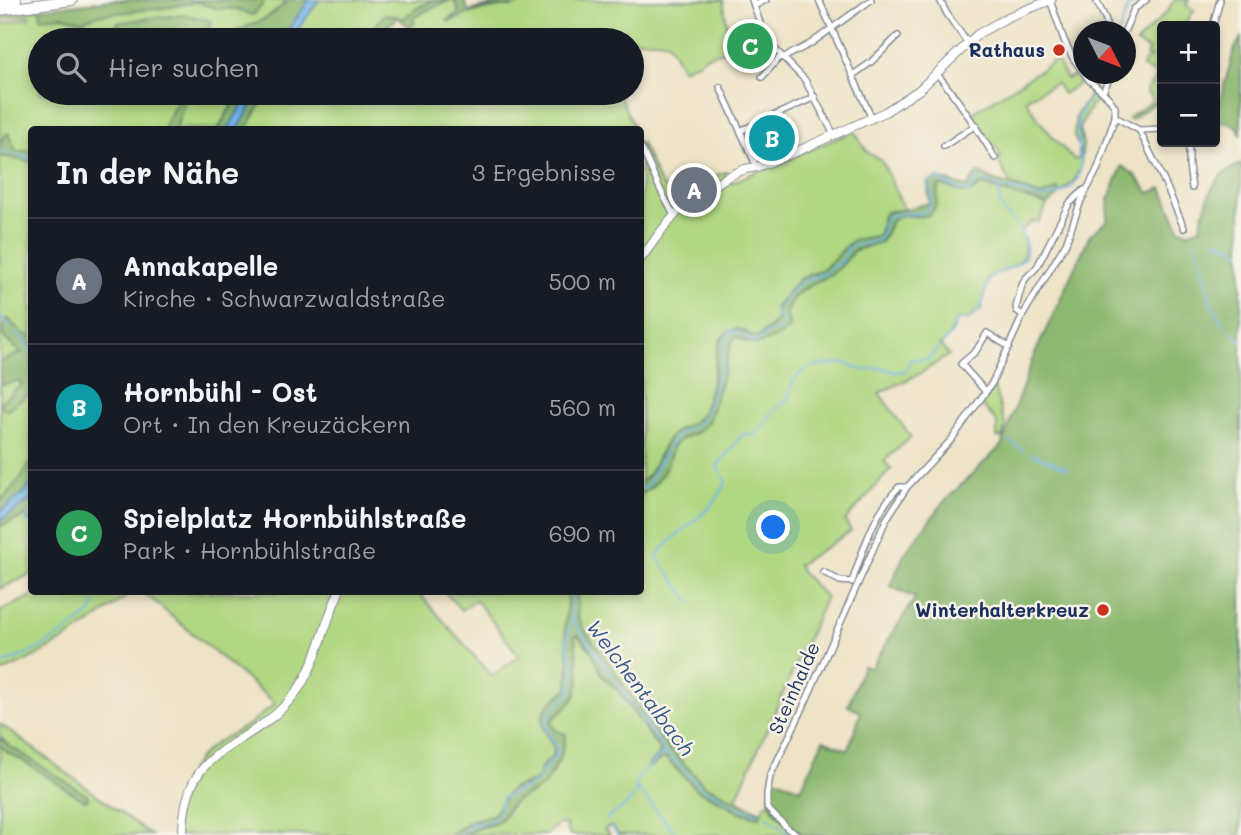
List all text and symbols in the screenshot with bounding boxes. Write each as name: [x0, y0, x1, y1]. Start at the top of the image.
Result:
pin: C: [727, 20, 773, 72]
north arrow: [1073, 21, 1136, 84]
map controls: [1157, 21, 1220, 147]
button: +: [1157, 21, 1220, 84]
search box: [28, 28, 644, 105]
place label: Rathaus: [969, 37, 1045, 62]
marker: Rathaus: [1051, 42, 1067, 58]
icon: search: [52, 48, 90, 86]
text: Hier suchen: [108, 50, 259, 84]
button: −: [1157, 84, 1220, 147]
pin: B: [749, 112, 795, 164]
text: In der Nähe: [56, 152, 239, 192]
text: 3 Ergebnisse: [472, 157, 616, 187]
pin: A: [671, 164, 717, 216]
text: Annakapelle: [123, 249, 278, 283]
text: A: [71, 266, 87, 296]
text: 500 m: [549, 266, 616, 296]
text: Kirche · Schwarzwaldstraße: [123, 283, 446, 313]
text: Hornbühl - Ost: [123, 375, 317, 409]
text: B: [71, 392, 87, 422]
text: 560 m: [549, 392, 616, 422]
text: Ort · In den Kreuzäckern: [123, 409, 410, 439]
text: Spielplatz Hornbühlstraße: [123, 501, 467, 535]
your location: [756, 510, 790, 544]
text: C: [70, 518, 88, 548]
text: 690 m: [549, 518, 616, 548]
text: Park · Hornbühlstraße: [123, 535, 376, 565]
place label: Winterhalterkreuz: [915, 597, 1089, 622]
marker: Winterhalterkreuz: [1095, 602, 1111, 618]
water label: Welchentalbach: [581, 614, 701, 761]
street label: Steinhalde: [762, 638, 825, 738]

